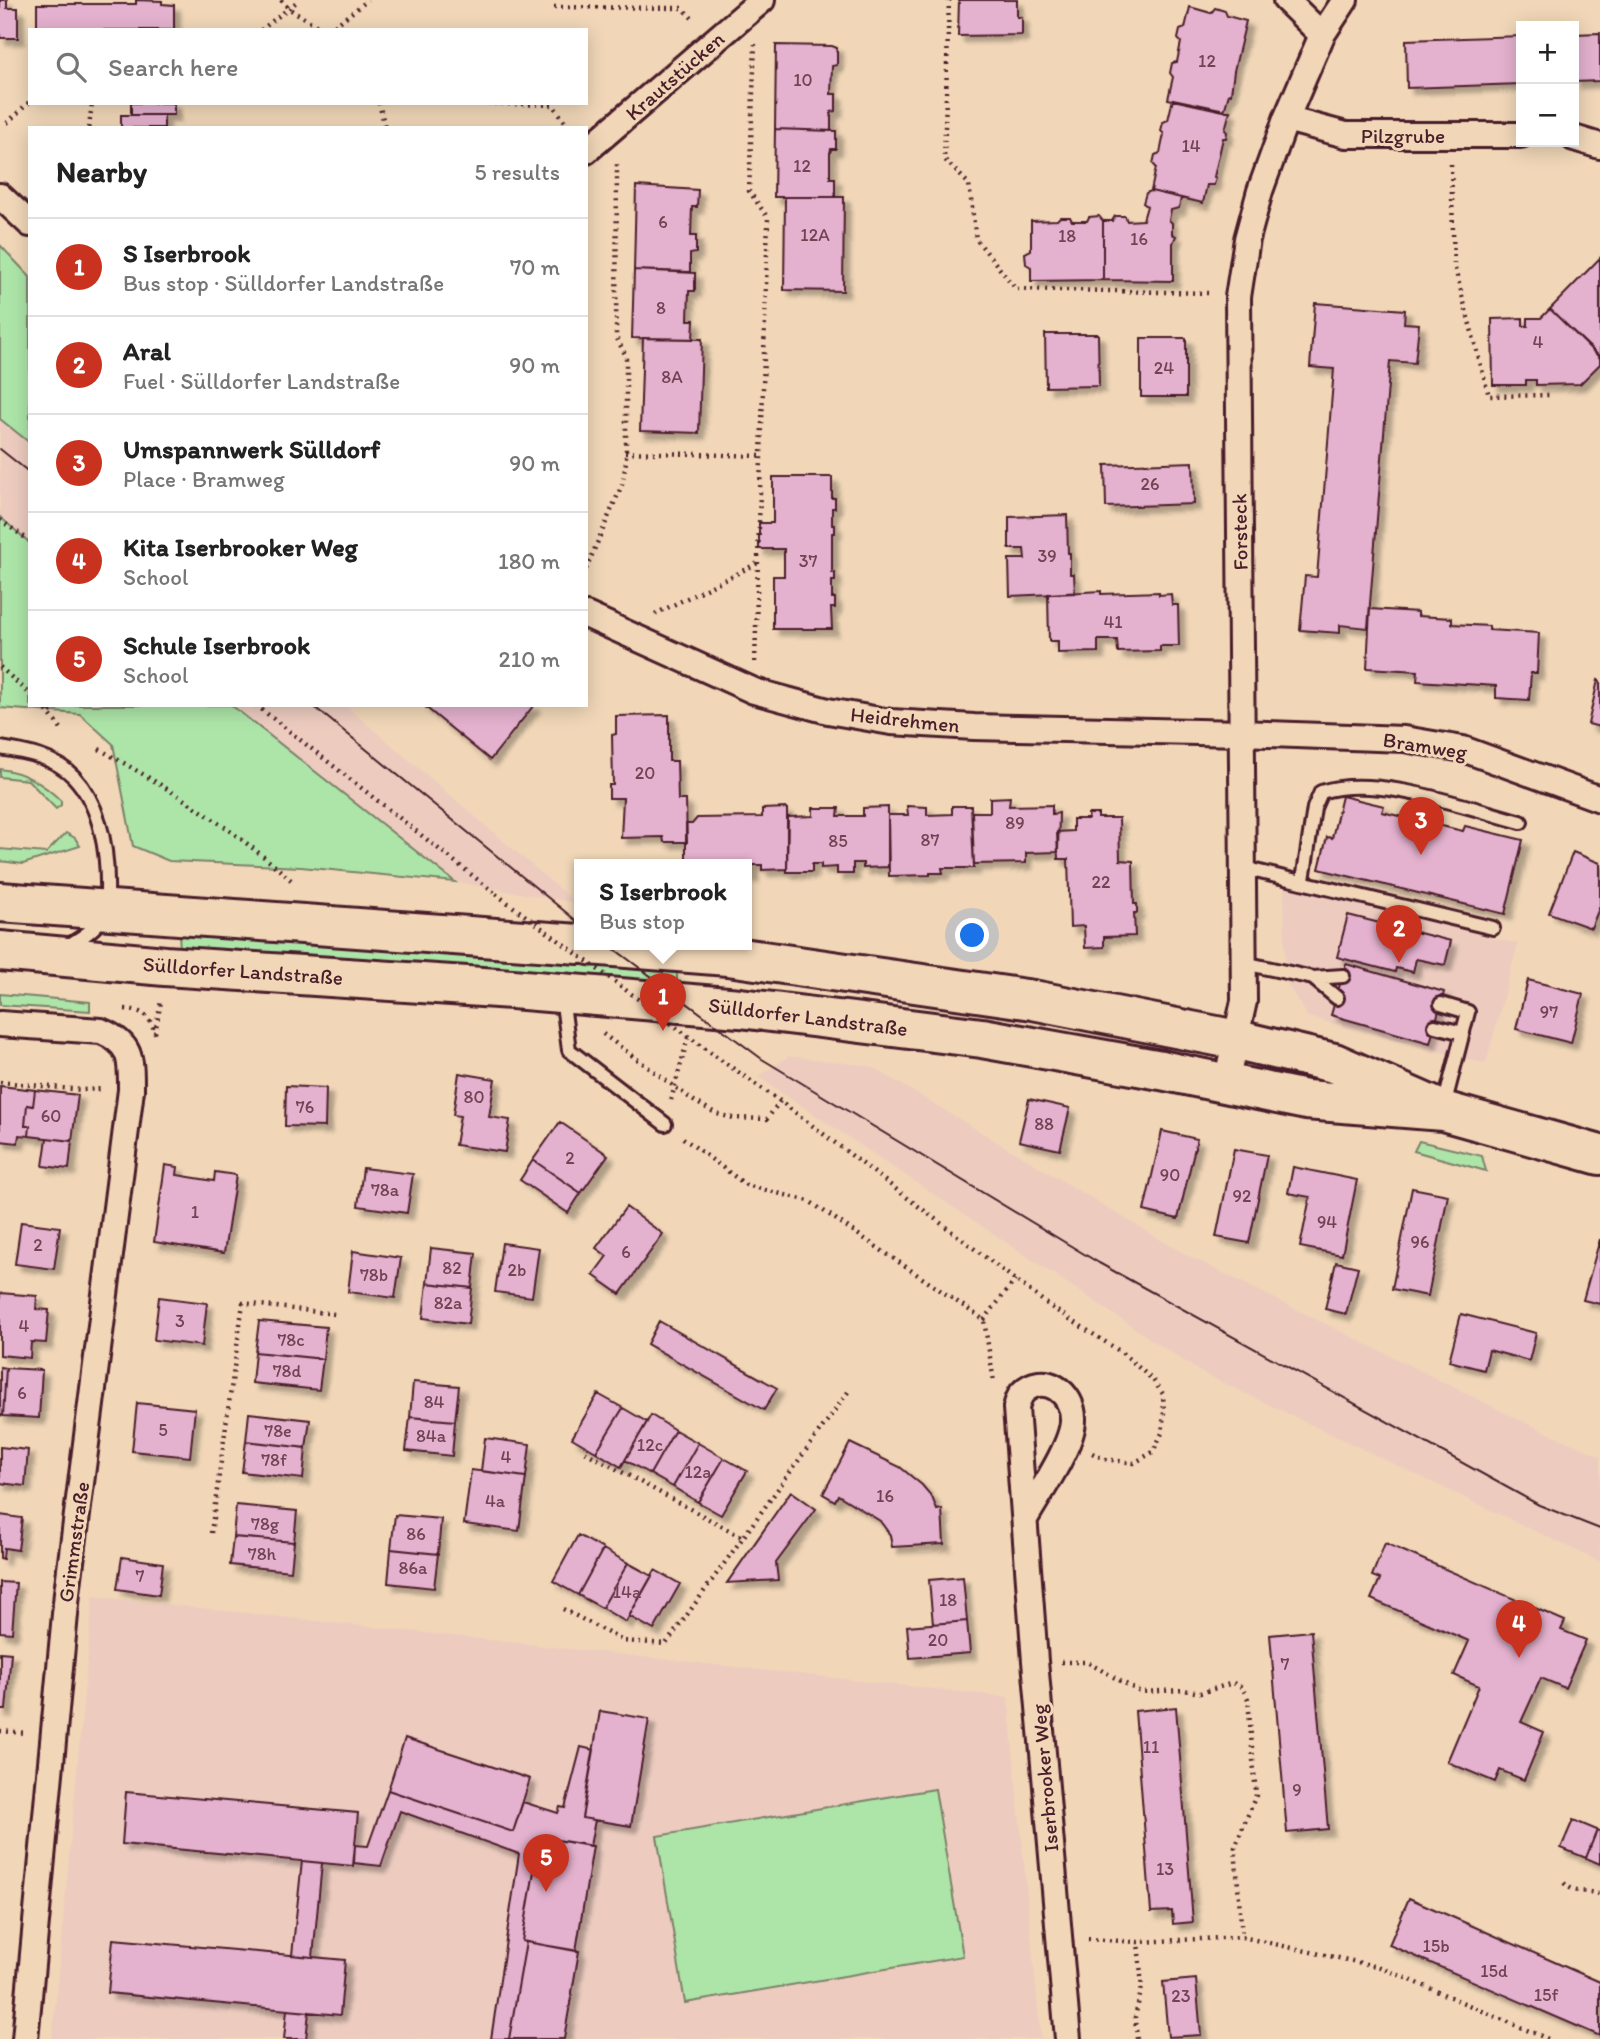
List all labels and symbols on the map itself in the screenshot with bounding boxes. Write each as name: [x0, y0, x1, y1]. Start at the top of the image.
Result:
street label: Krautstücken: [620, 26, 729, 125]
house number: 12: [1198, 50, 1216, 72]
house number: 10: [793, 69, 813, 91]
street label: Pilzgrube: [1361, 123, 1445, 148]
house number: 14: [1181, 135, 1201, 157]
house number: 12: [793, 155, 811, 177]
house number: 6: [658, 211, 668, 233]
house number: 12A: [800, 224, 830, 246]
house number: 18: [1058, 225, 1076, 247]
house number: 16: [1130, 228, 1148, 250]
house number: 8: [656, 297, 666, 319]
house number: 4: [1533, 331, 1544, 353]
house number: 24: [1154, 357, 1174, 379]
house number: 8A: [661, 366, 683, 388]
house number: 26: [1141, 473, 1160, 495]
street label: Forsteck: [1226, 493, 1253, 571]
house number: 39: [1037, 545, 1057, 567]
house number: 37: [799, 550, 817, 572]
house number: 41: [1103, 611, 1123, 633]
street label: Heidrehmen: [849, 701, 961, 738]
street label: Bramweg: [1381, 727, 1469, 765]
house number: 20: [635, 762, 655, 784]
pin: 3: [1398, 797, 1444, 855]
house number: 89: [1005, 812, 1025, 834]
house number: 87: [921, 829, 939, 851]
house number: 85: [828, 830, 848, 852]
house number: 22: [1092, 871, 1111, 893]
pin: 2: [1376, 905, 1422, 963]
your location: [955, 918, 989, 952]
street label: Sülldorfer Landstraße: [142, 951, 344, 990]
pin: 1: [640, 973, 686, 1031]
street label: Sülldorfer Landstraße: [707, 992, 909, 1041]
house number: 97: [1540, 1001, 1558, 1023]
house number: 80: [464, 1086, 484, 1108]
house number: 76: [296, 1096, 314, 1118]
house number: 60: [41, 1105, 61, 1127]
house number: 88: [1034, 1113, 1054, 1135]
house number: 2: [565, 1147, 575, 1169]
house number: 90: [1160, 1164, 1180, 1186]
house number: 78a: [371, 1179, 400, 1201]
house number: 92: [1233, 1185, 1252, 1207]
house number: 1: [191, 1201, 199, 1223]
house number: 94: [1317, 1211, 1337, 1233]
house number: 96: [1411, 1231, 1429, 1253]
house number: 2: [33, 1234, 43, 1256]
house number: 6: [621, 1241, 631, 1263]
house number: 82: [442, 1257, 462, 1279]
house number: 2b: [508, 1259, 526, 1281]
house number: 78b: [360, 1264, 388, 1286]
house number: 82a: [434, 1292, 463, 1314]
house number: 3: [175, 1310, 185, 1332]
house number: 4: [19, 1315, 30, 1337]
house number: 78c: [277, 1329, 305, 1351]
house number: 78d: [273, 1360, 301, 1382]
house number: 6: [17, 1382, 27, 1404]
house number: 84: [424, 1391, 445, 1413]
house number: 5: [158, 1419, 168, 1441]
house number: 78e: [264, 1420, 292, 1442]
house number: 84a: [416, 1425, 447, 1447]
house number: 12c: [637, 1434, 663, 1456]
house number: 4: [501, 1446, 512, 1468]
house number: 78f: [261, 1449, 287, 1471]
house number: 12a: [684, 1461, 712, 1483]
street label: Grimmstraße: [53, 1480, 94, 1604]
house number: 16: [876, 1485, 894, 1507]
house number: 4a: [485, 1490, 506, 1512]
house number: 78g: [251, 1513, 280, 1535]
house number: 86: [406, 1523, 426, 1545]
house number: 78h: [248, 1543, 277, 1565]
house number: 86a: [399, 1557, 428, 1579]
house number: 7: [136, 1565, 145, 1587]
house number: 14a: [613, 1581, 642, 1603]
house number: 18: [939, 1589, 957, 1611]
pin: 4: [1496, 1600, 1542, 1658]
house number: 20: [928, 1629, 948, 1651]
house number: 7: [1281, 1653, 1290, 1675]
street label: Iserbrooker Weg: [1026, 1703, 1063, 1853]
house number: 11: [1143, 1736, 1159, 1758]
house number: 9: [1292, 1779, 1302, 1801]
pin: 5: [523, 1834, 569, 1892]
house number: 13: [1156, 1858, 1174, 1880]
house number: 15b: [1422, 1935, 1450, 1957]
house number: 15d: [1480, 1960, 1508, 1982]
house number: 15f: [1534, 1984, 1558, 2006]
house number: 23: [1171, 1985, 1191, 2007]

